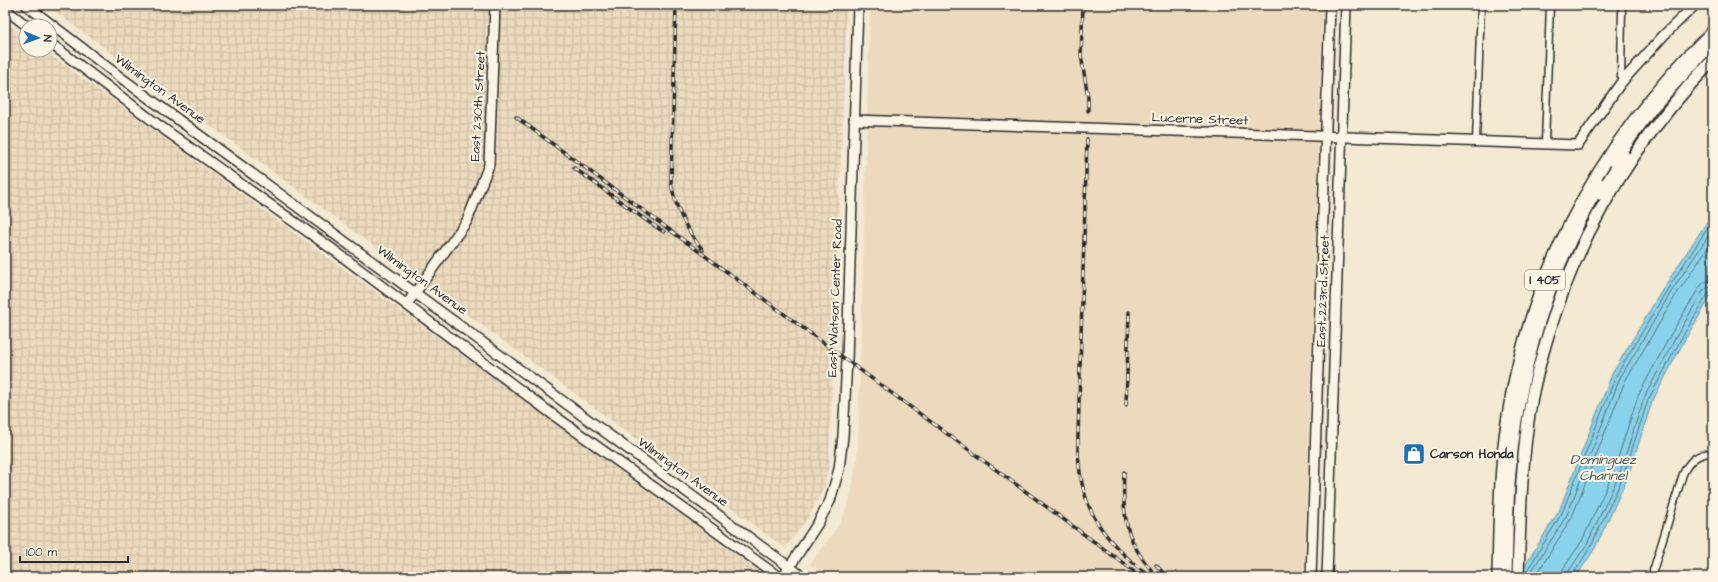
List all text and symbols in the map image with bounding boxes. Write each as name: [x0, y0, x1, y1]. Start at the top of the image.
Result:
north arrow: [18, 18, 58, 58]
text: N: [40, 35, 55, 42]
street label: Wilmington Avenue: [110, 50, 209, 129]
street label: East 230th Street: [466, 50, 490, 162]
street label: Lucerne Street: [1151, 108, 1249, 130]
street label: East Watson Center Road: [823, 218, 847, 377]
street label: East 223rd Street: [1312, 234, 1334, 347]
street label: Wilmington Avenue: [372, 241, 471, 320]
road number: I 405: [1525, 270, 1565, 290]
street label: Wilmington Avenue: [633, 433, 732, 512]
shop icon: Carson Honda: [1401, 441, 1427, 467]
place label: Carson Honda: [1430, 445, 1514, 463]
water label: Dominguez Channel: [1570, 450, 1637, 486]
scale bar: [20, 538, 128, 564]
text: 100 m: [26, 544, 57, 561]

